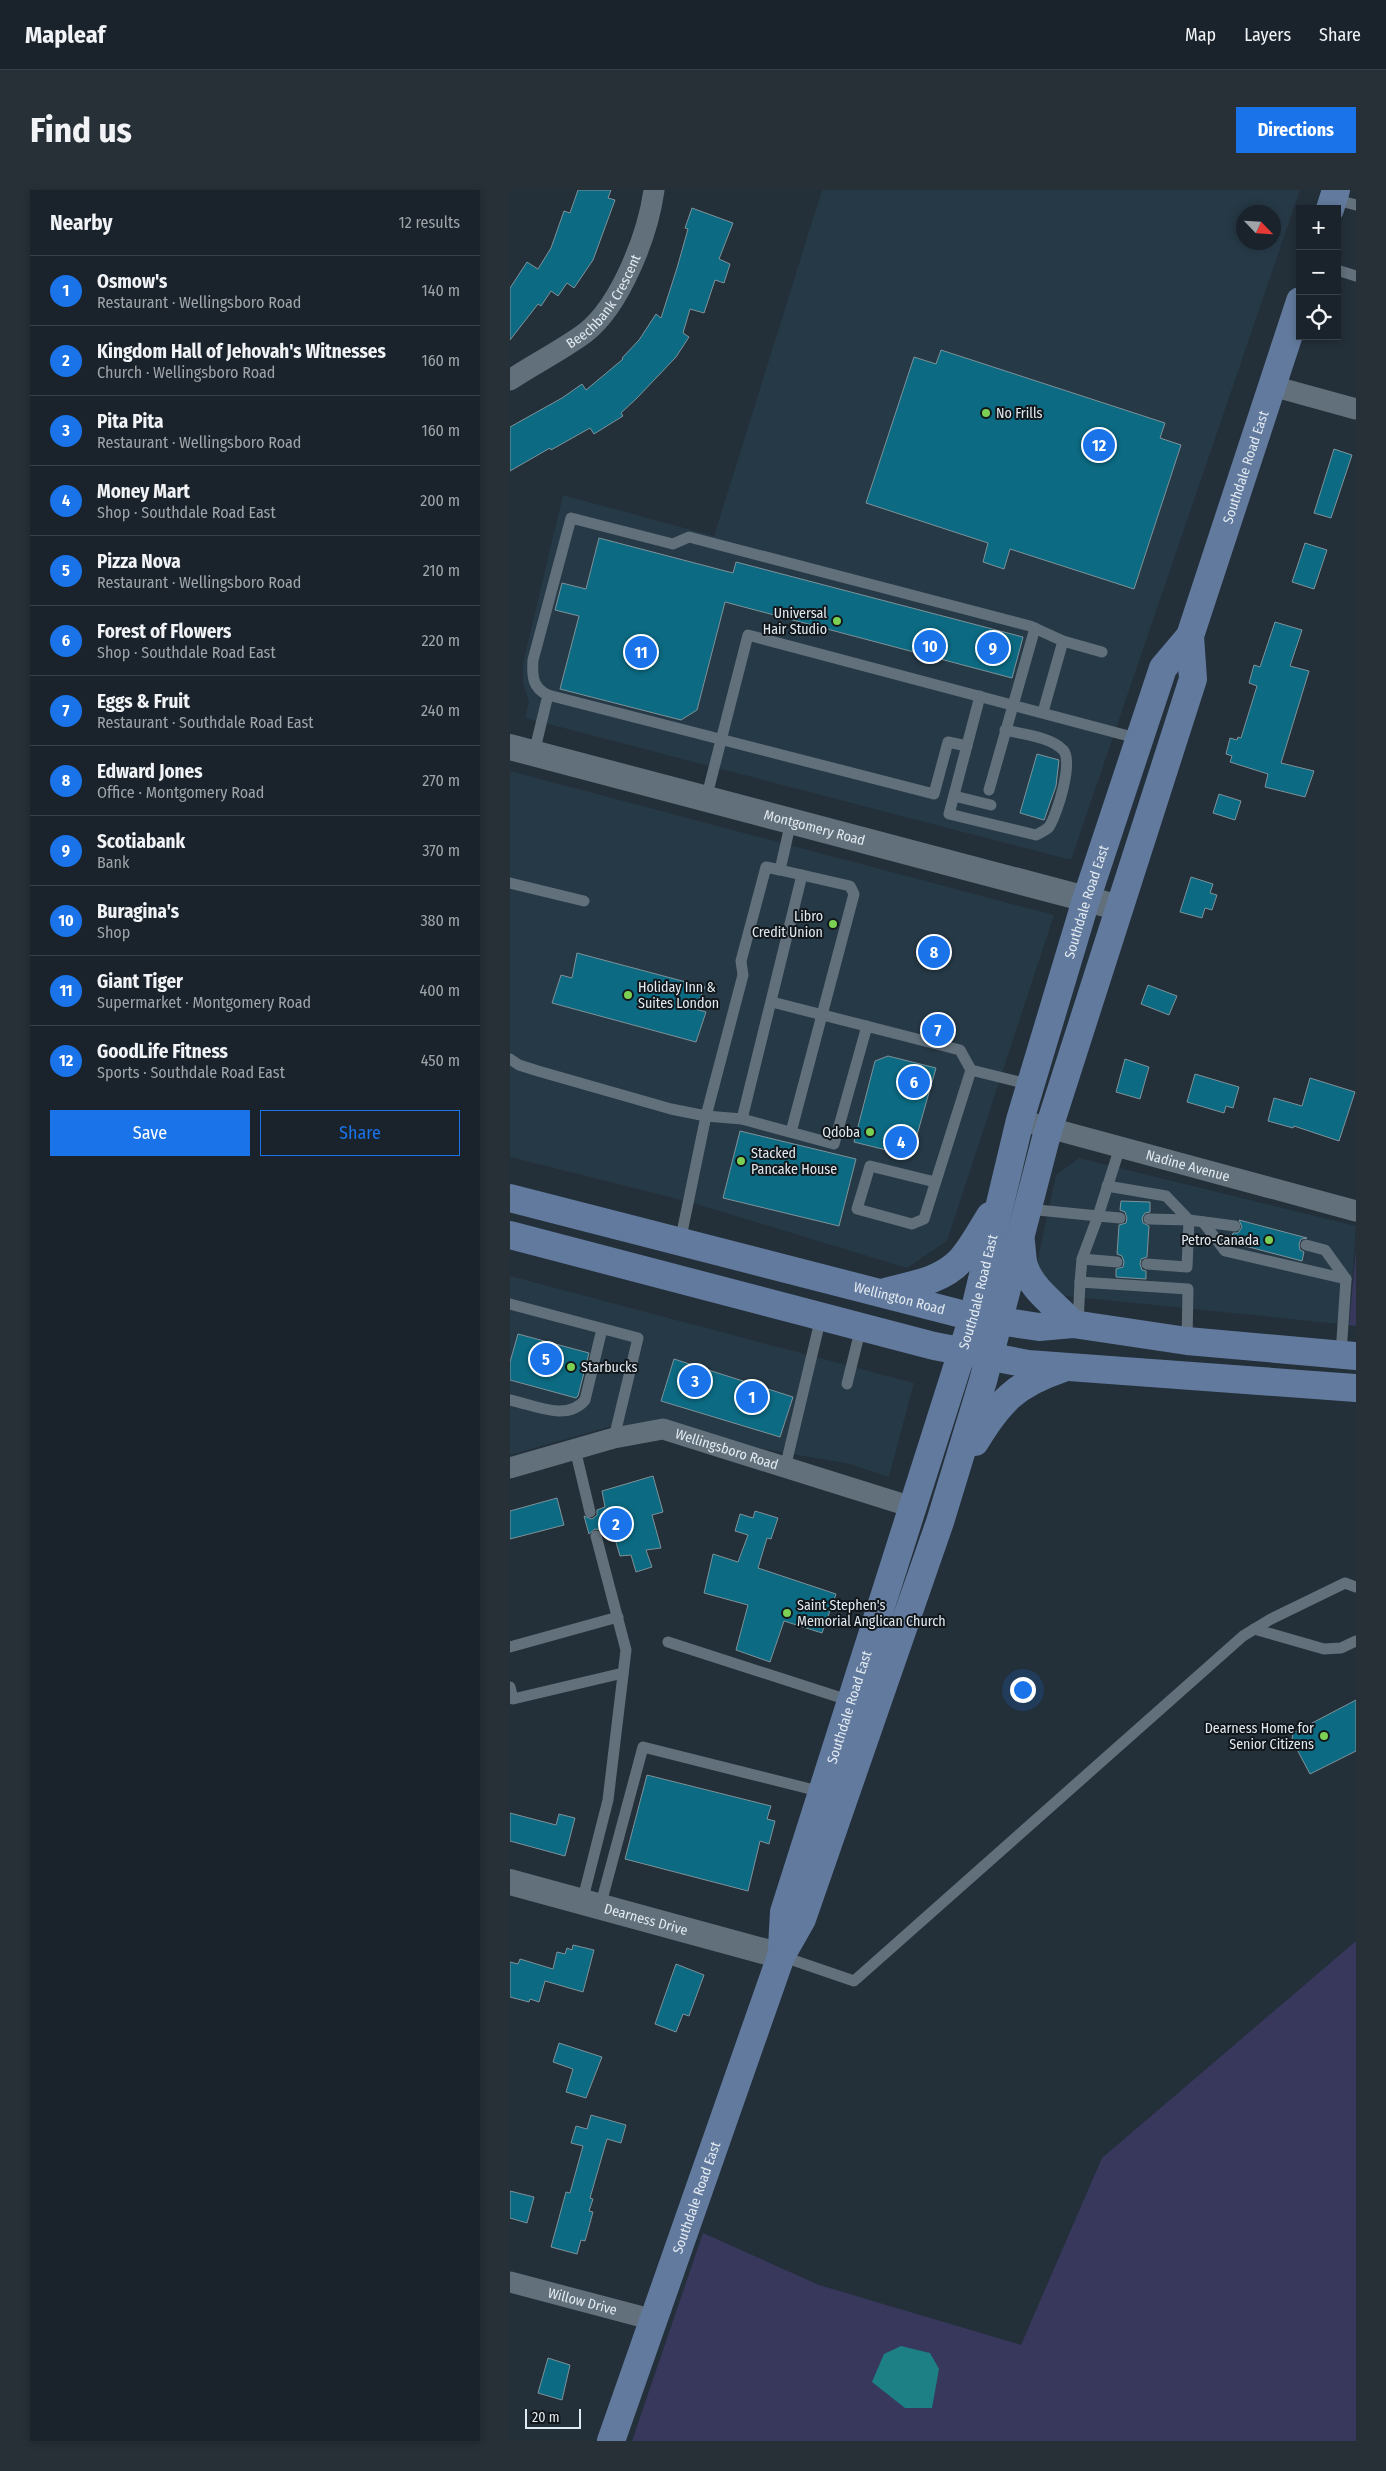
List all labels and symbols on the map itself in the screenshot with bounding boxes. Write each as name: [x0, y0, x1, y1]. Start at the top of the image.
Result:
north arrow: [1236, 205, 1281, 250]
street label: Beechbank Crescent: [563, 252, 645, 352]
place label: No Frills: [996, 405, 1043, 422]
marker: No Frills: [980, 407, 992, 419]
street label: Southdale Road East: [1219, 408, 1272, 526]
pin: 12: [1083, 426, 1115, 464]
place label: Universal Hair Studio: [763, 605, 827, 638]
marker: Universal Hair Studio: [831, 615, 843, 627]
pin: 10: [914, 627, 946, 665]
pin: 9: [977, 629, 1009, 667]
pin: 11: [625, 633, 657, 671]
street label: Montgomery Road: [762, 806, 867, 849]
street label: Southdale Road East: [1061, 843, 1113, 961]
place label: Libro Credit Union: [752, 908, 823, 941]
marker: Libro Credit Union: [827, 918, 839, 930]
pin: 8: [918, 933, 950, 971]
place label: Holiday Inn & Suites London: [638, 979, 719, 1012]
marker: Holiday Inn & Suites London: [622, 989, 634, 1001]
pin: 7: [922, 1011, 954, 1049]
pin: 6: [898, 1063, 930, 1101]
pin: 4: [885, 1123, 917, 1161]
place label: Qdoba: [822, 1124, 860, 1141]
marker: Qdoba: [864, 1126, 876, 1138]
place label: Stacked Pancake House: [751, 1145, 837, 1178]
street label: Nadine Avenue: [1144, 1147, 1232, 1185]
marker: Stacked Pancake House: [735, 1155, 747, 1167]
street label: Southdale Road East: [955, 1232, 1001, 1351]
place label: Petro-Canada: [1181, 1232, 1259, 1249]
marker: Petro-Canada: [1263, 1234, 1275, 1246]
street label: Wellington Road: [852, 1279, 947, 1318]
pin: 5: [530, 1340, 562, 1378]
place label: Starbucks: [581, 1359, 637, 1376]
marker: Starbucks: [565, 1361, 577, 1373]
pin: 3: [679, 1362, 711, 1400]
pin: 1: [736, 1378, 768, 1416]
street label: Wellingsboro Road: [673, 1425, 780, 1474]
pin: 2: [600, 1505, 632, 1543]
place label: Saint Stephen's Memorial Anglican Church: [797, 1597, 946, 1630]
marker: Saint Stephen's Memorial Anglican Church: [781, 1607, 793, 1619]
street label: Southdale Road East: [824, 1648, 876, 1766]
your location: [1010, 1677, 1036, 1703]
place label: Dearness Home for Senior Citizens: [1205, 1720, 1314, 1753]
marker: Dearness Home for Senior Citizens: [1318, 1730, 1330, 1742]
street label: Dearness Drive: [602, 1900, 690, 1939]
street label: Southdale Road East: [669, 2139, 724, 2256]
street label: Willow Drive: [546, 2284, 619, 2319]
scale bar: [525, 2406, 581, 2429]

